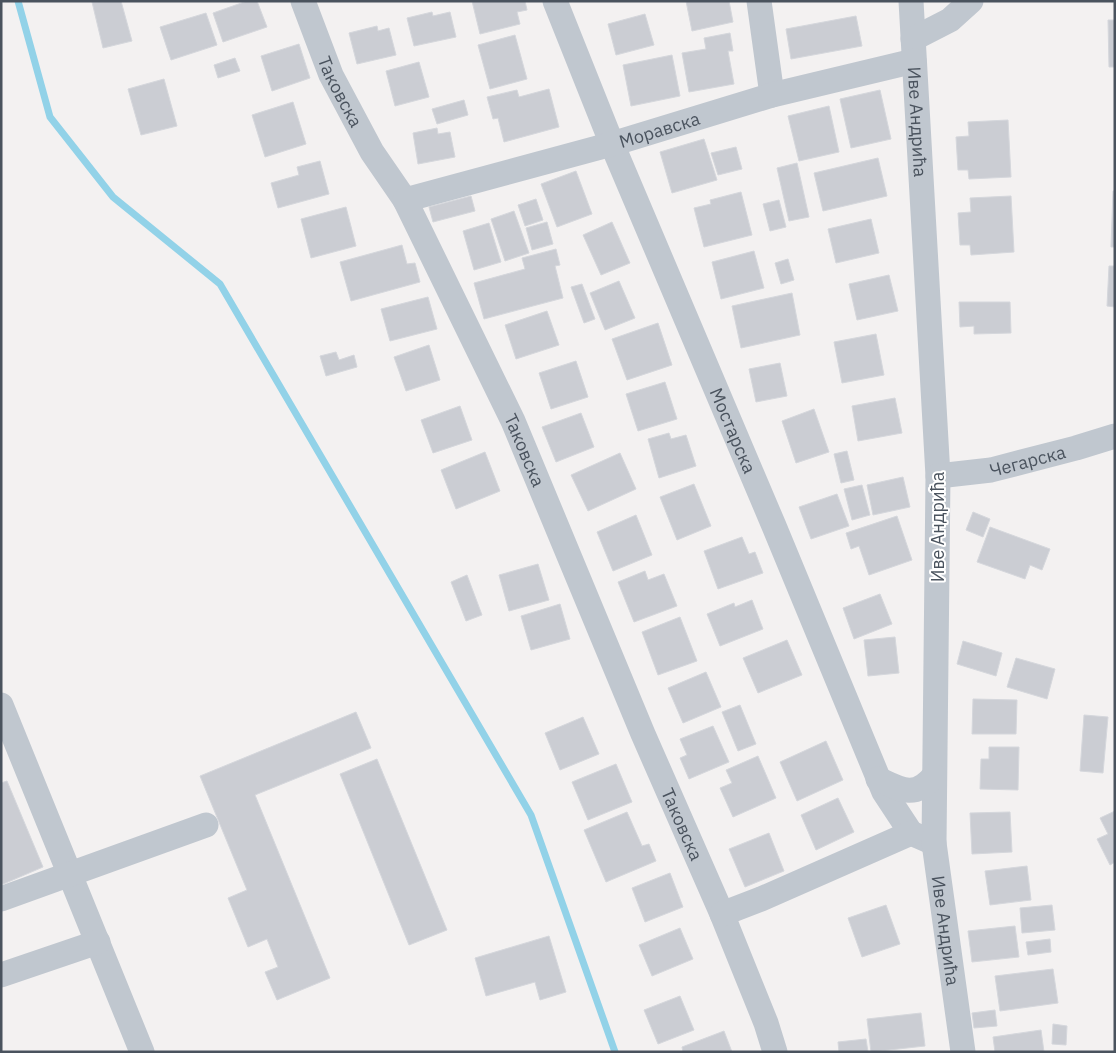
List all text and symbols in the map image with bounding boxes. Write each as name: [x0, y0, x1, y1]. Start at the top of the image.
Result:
street label: Таковска: [313, 53, 368, 131]
street label: Иве Андрића: [903, 66, 933, 178]
street label: Моравска: [616, 106, 703, 153]
street label: Мостарска: [705, 384, 762, 477]
street label: Таковска: [500, 410, 551, 490]
street label: Чегарска: [987, 440, 1068, 481]
street label: Иве Андрића: [926, 471, 949, 582]
street label: Таковска: [657, 784, 709, 864]
street label: Иве Андрића: [927, 874, 965, 987]

